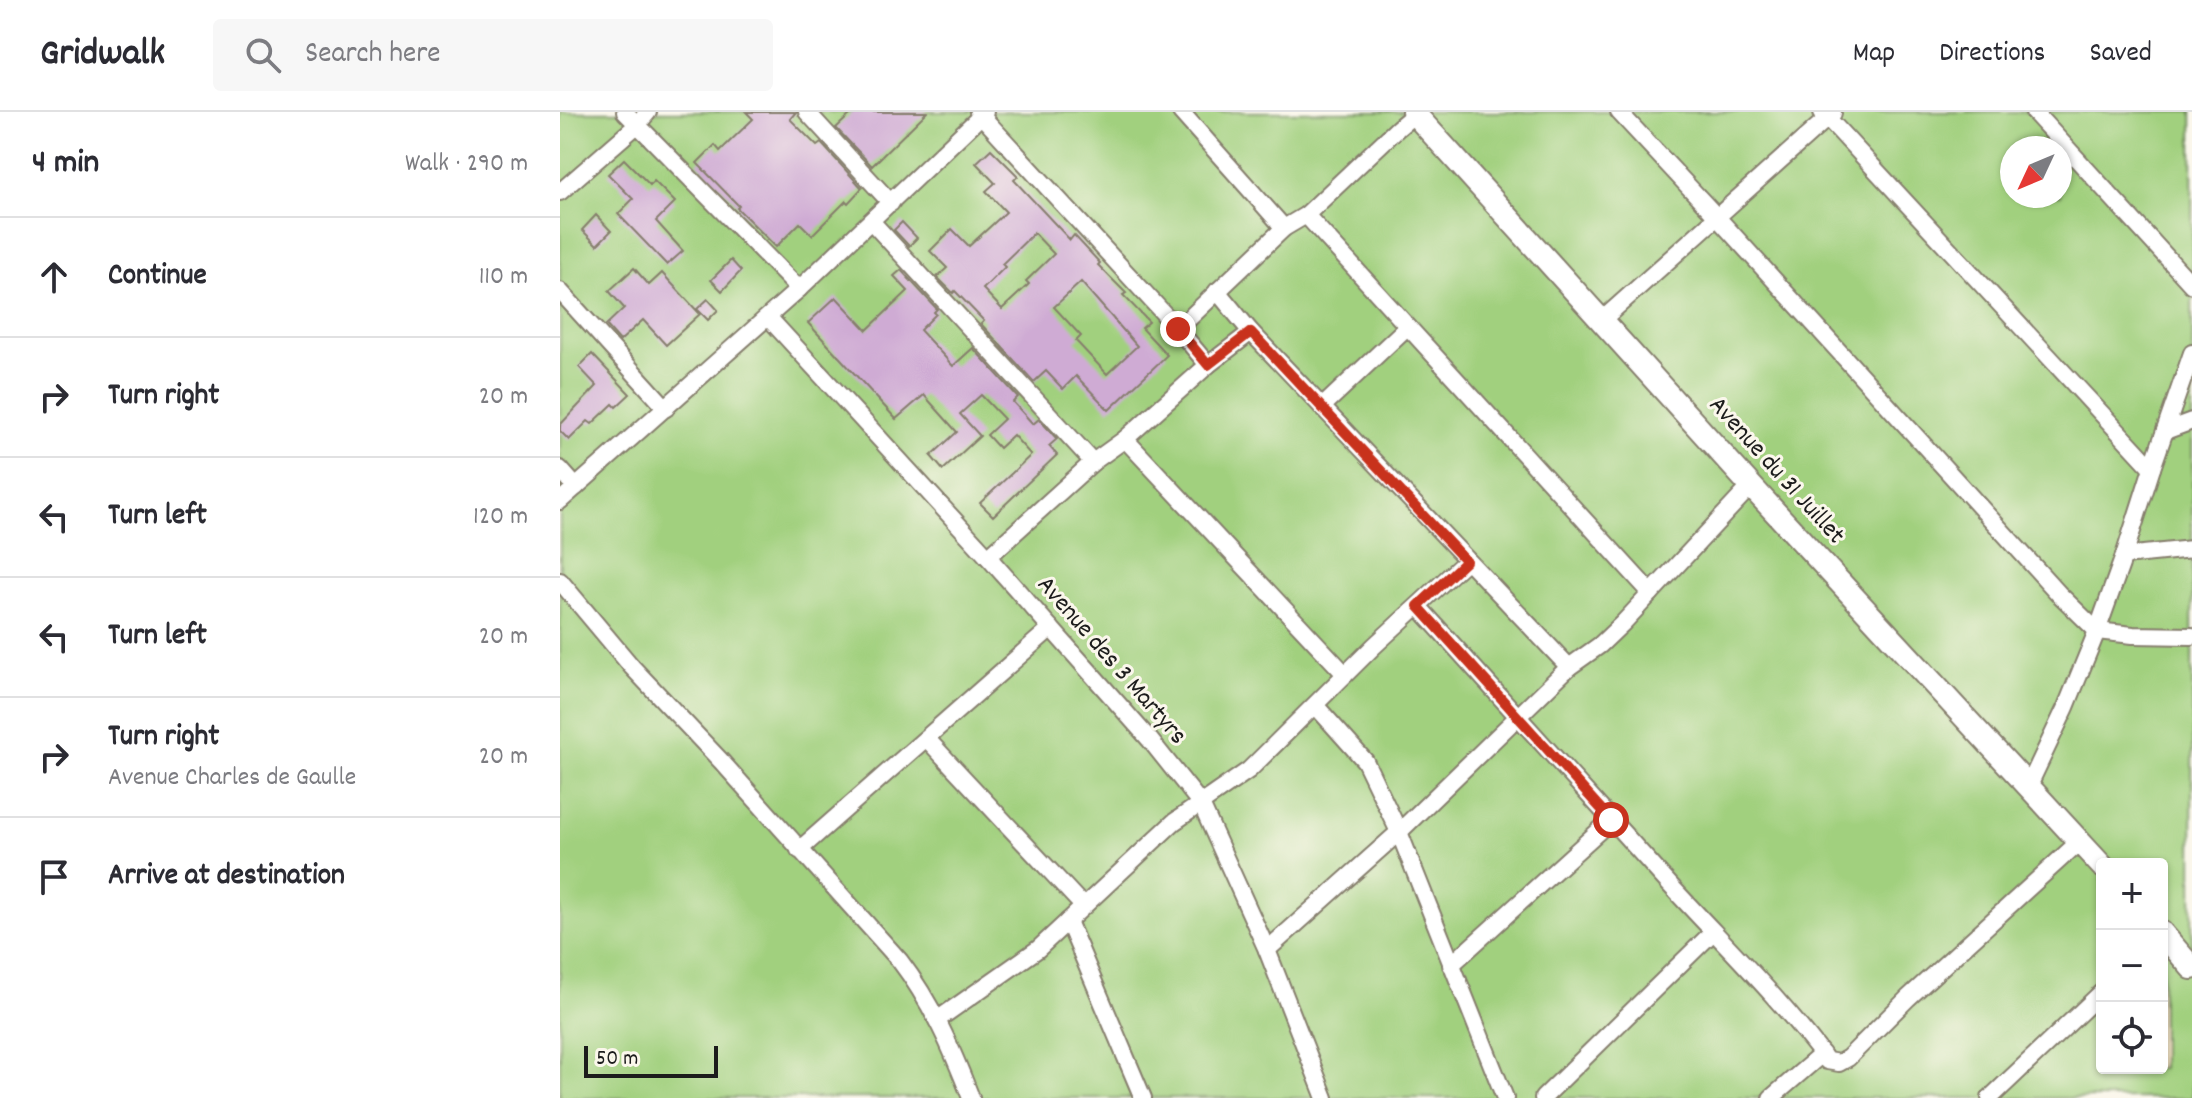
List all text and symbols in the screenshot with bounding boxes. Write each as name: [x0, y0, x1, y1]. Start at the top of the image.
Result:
search box: [213, 19, 773, 91]
text: Gridwalk: [40, 28, 165, 83]
icon: search: [241, 33, 285, 77]
text: Search here: [305, 34, 441, 77]
text: Map: [1853, 35, 1895, 75]
text: Directions: [1939, 35, 2045, 75]
text: Saved: [2089, 35, 2152, 75]
north arrow: [2000, 136, 2072, 208]
text: 4 min: [32, 140, 99, 189]
text: Walk · 290 m: [405, 146, 528, 183]
icon: ahead: [32, 255, 76, 299]
text: Continue: [108, 256, 207, 299]
text: 110 m: [479, 259, 528, 296]
route end: [1160, 311, 1196, 347]
icon: right: [32, 375, 76, 419]
text: Turn right: [108, 376, 219, 419]
text: 20 m: [479, 379, 528, 416]
street label: Avenue du 31 Juillet: [1699, 389, 1853, 554]
icon: left: [32, 495, 76, 539]
text: Turn left: [108, 496, 207, 539]
text: 120 m: [473, 499, 528, 536]
street label: Avenue des 3 Martyrs: [1027, 569, 1195, 753]
icon: left: [32, 615, 76, 659]
text: Turn left: [108, 616, 207, 659]
text: 20 m: [479, 619, 528, 656]
text: Turn right: [108, 717, 219, 760]
icon: right: [32, 735, 76, 779]
text: 20 m: [479, 739, 528, 776]
text: Avenue Charles de Gaulle: [108, 760, 356, 797]
route start: [1593, 802, 1629, 838]
icon: arrive: [32, 855, 76, 899]
text: Arrive at destination: [108, 856, 345, 899]
map controls: [2096, 858, 2168, 1074]
button: +: [2096, 858, 2168, 930]
button: −: [2096, 930, 2168, 1002]
button: locate: [2096, 1002, 2168, 1074]
scale bar: [584, 1042, 718, 1078]
text: 50 m: [596, 1044, 638, 1075]

